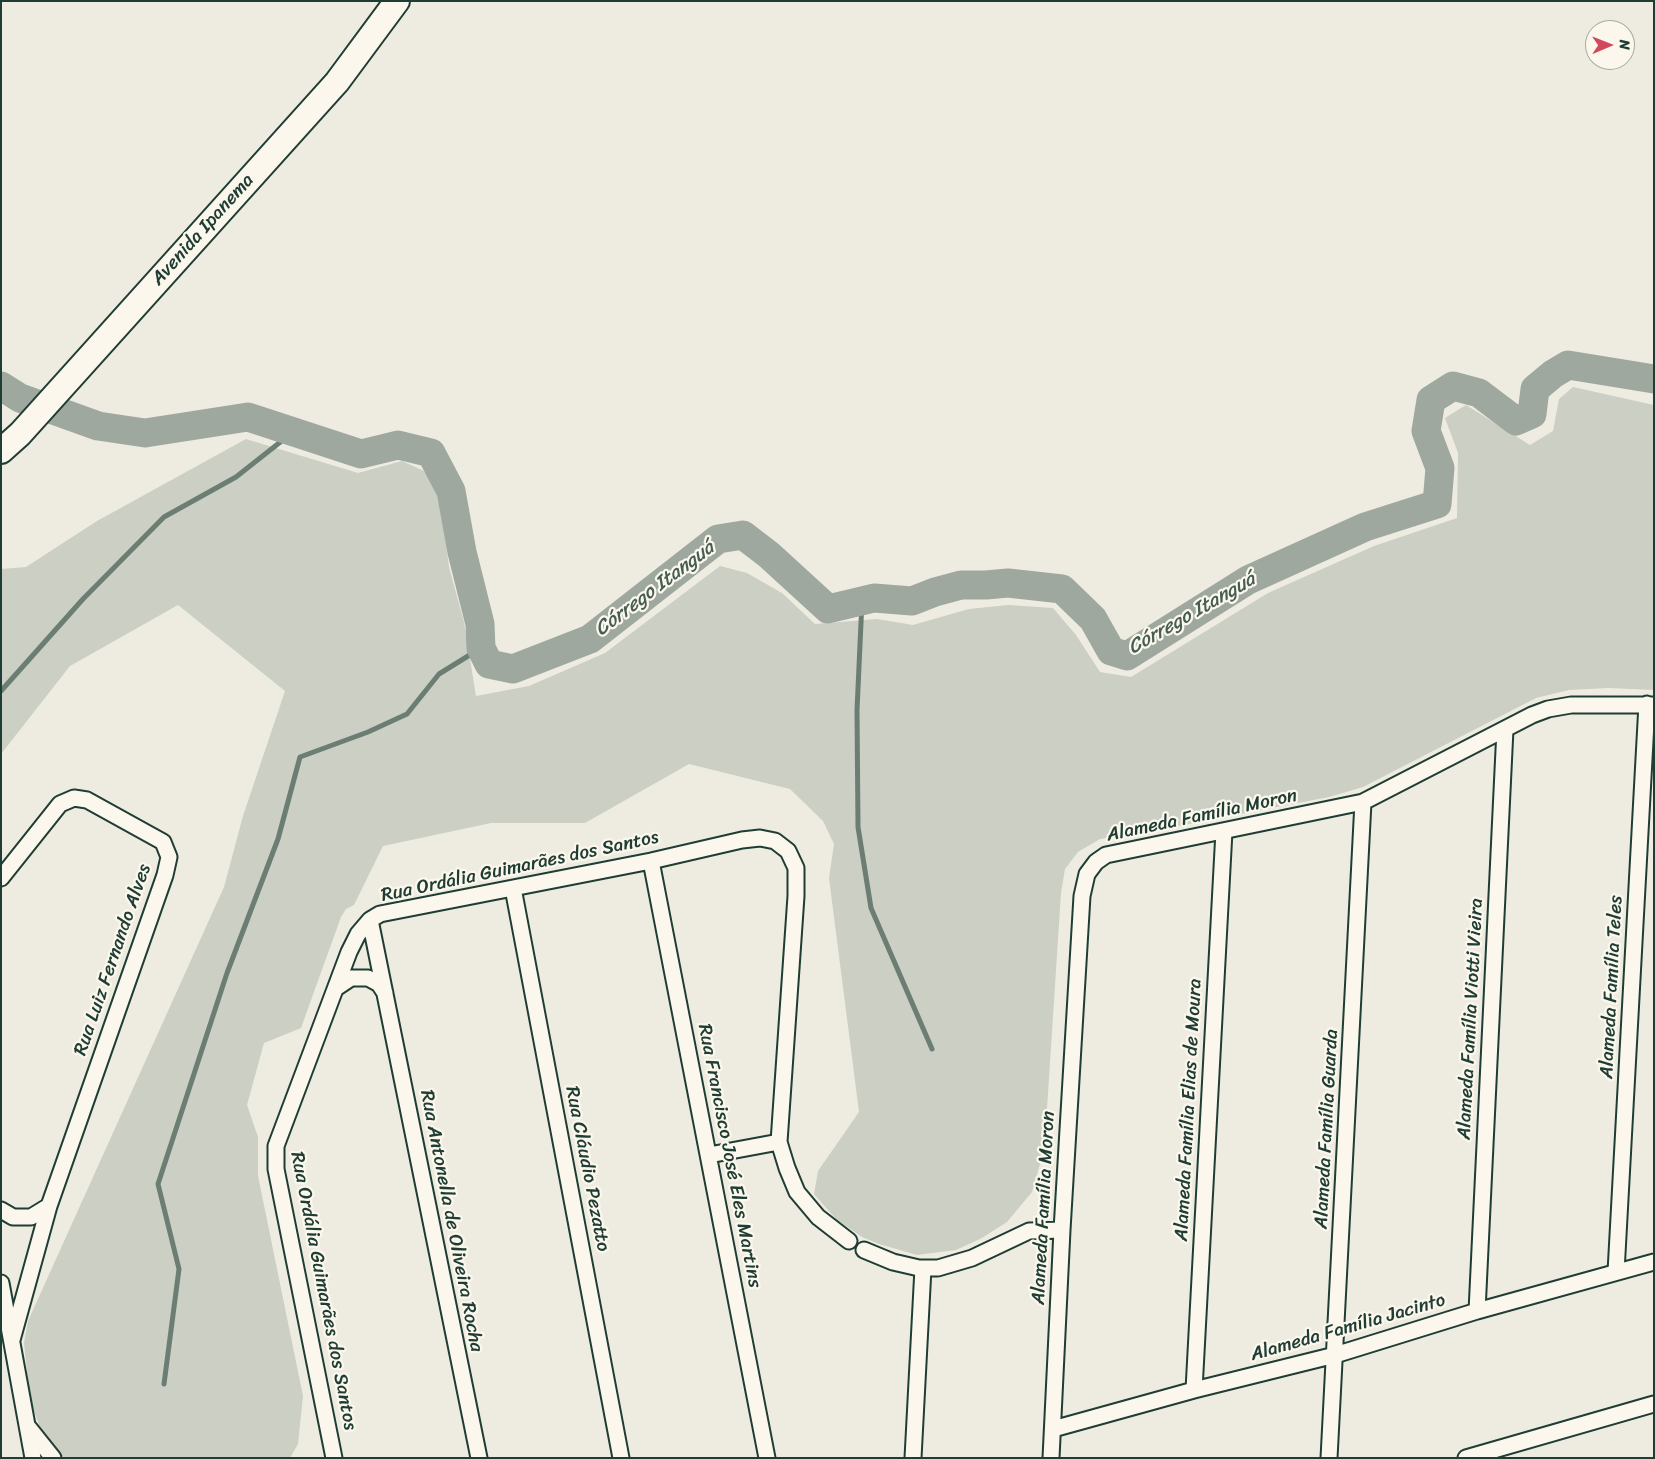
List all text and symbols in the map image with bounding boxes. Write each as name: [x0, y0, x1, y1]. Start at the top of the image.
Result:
north arrow: [1585, 20, 1635, 70]
text: N: [1612, 40, 1637, 50]
street label: Avenida Ipanema: [147, 170, 259, 290]
water label: Córrego Itanguá: [591, 536, 719, 642]
water label: Córrego Itanguá: [1124, 568, 1260, 660]
street label: Alameda Família Moron: [1105, 785, 1299, 847]
street label: Rua Ordália Guimarães dos Santos: [379, 826, 661, 908]
street label: Rua Luiz Fernando Alves: [70, 861, 156, 1059]
street label: Alameda Família Teles: [1596, 895, 1628, 1079]
street label: Alameda Família Viotti Vieira: [1453, 898, 1489, 1140]
street label: Alameda Família Elias de Moura: [1171, 978, 1207, 1242]
street label: Rua Francisco José Eles Martins: [692, 1022, 766, 1290]
street label: Alameda Família Guarda: [1310, 1029, 1344, 1229]
street label: Rua Cláudio Pezatto: [560, 1084, 614, 1254]
street label: Rua Antonella de Oliveira Rocha: [414, 1088, 488, 1354]
street label: Alameda Família Moron: [1028, 1111, 1060, 1305]
street label: Rua Ordália Guimarães dos Santos: [285, 1150, 361, 1432]
street label: Alameda Família Jacinto: [1248, 1289, 1448, 1367]

